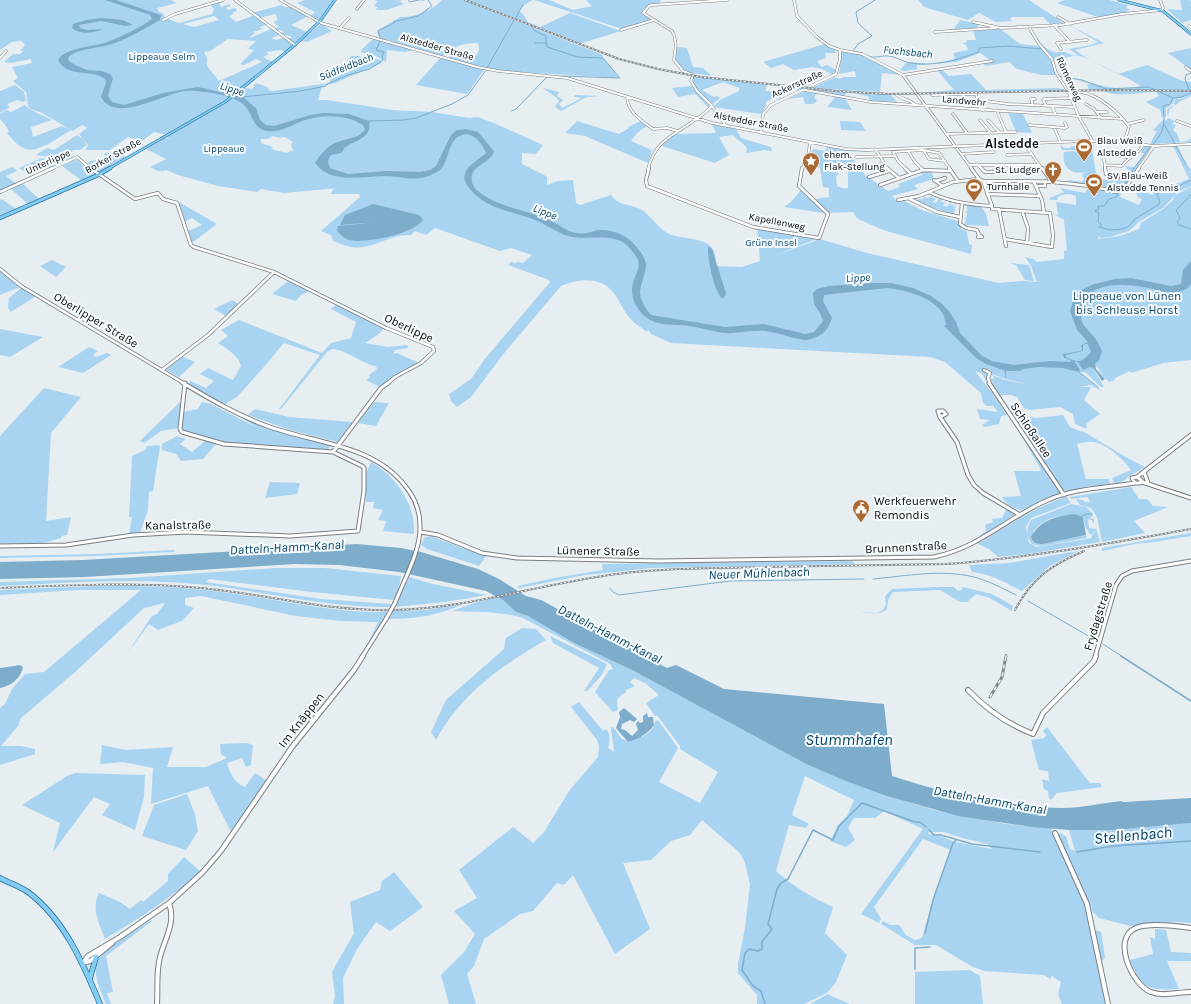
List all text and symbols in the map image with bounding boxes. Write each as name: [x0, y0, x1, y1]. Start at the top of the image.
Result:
street label: Alstedder Straße: [399, 31, 475, 63]
water label: Fuchsbach: [883, 43, 933, 61]
water label: Südfeldbach: [317, 50, 375, 84]
park label: Lippeaue Selm: [129, 51, 195, 63]
street label: Römerweg: [1053, 55, 1085, 103]
street label: Ackerstraße: [770, 67, 824, 101]
water label: Lippe: [218, 79, 246, 99]
street label: Landwehr: [941, 93, 987, 109]
street label: Alstedder Straße: [713, 109, 789, 135]
place label: Blau Weiß Alstedde: [1097, 135, 1143, 159]
street label: Borker Straße: [83, 136, 143, 176]
district label: Alstedde: [985, 136, 1039, 151]
sports icon: Blau Weiß Alstedde: [1074, 137, 1094, 162]
park label: Lippeaue: [203, 143, 245, 155]
street label: Unterlippe: [24, 147, 72, 177]
place label: ehem. Flak-Stellung: [824, 149, 885, 173]
place icon: ehem. Flak-Stellung: [801, 151, 821, 176]
church icon: St. Ludger: [1043, 160, 1063, 185]
place label: St. Ludger: [995, 164, 1040, 176]
place label: SV Blau-Weiß Alstedde Tennis: [1107, 170, 1179, 194]
sports icon: SV Blau-Weiß Alstedde Tennis: [1084, 172, 1104, 197]
sports icon: Turnhalle: [964, 177, 984, 202]
place label: Turnhalle: [987, 181, 1029, 193]
water label: Lippe: [531, 201, 559, 223]
street label: Kapellenweg: [748, 211, 807, 233]
park label: Grüne Insel: [745, 237, 797, 249]
water label: Lippe: [845, 271, 871, 285]
street label: Oberlipper Straße: [51, 289, 141, 351]
park label: Lippeaue von Lünen bis Schleuse Horst: [1073, 289, 1181, 317]
street label: Oberlippe: [382, 311, 436, 345]
street label: Schloßallee: [1007, 400, 1055, 460]
place label: Werkfeuerwehr Remondis: [874, 494, 957, 522]
public building icon: Werkfeuerwehr Remondis: [851, 498, 871, 523]
street label: Kanalstraße: [145, 517, 211, 533]
water label: Datteln-Hamm-Kanal: [229, 537, 345, 557]
street label: Brunnenstraße: [865, 538, 947, 556]
street label: Lünener Straße: [556, 543, 640, 559]
water label: Neuer Mühlenbach: [708, 564, 810, 582]
street label: Frydagstraße: [1081, 580, 1115, 652]
water label: Datteln-Hamm-Kanal: [556, 601, 664, 667]
street label: Im Knäppen: [275, 690, 327, 750]
water label: Stummhafen: [805, 730, 893, 749]
water label: Datteln-Hamm-Kanal: [932, 783, 1048, 817]
water label: Stellenbach: [1093, 822, 1173, 848]

